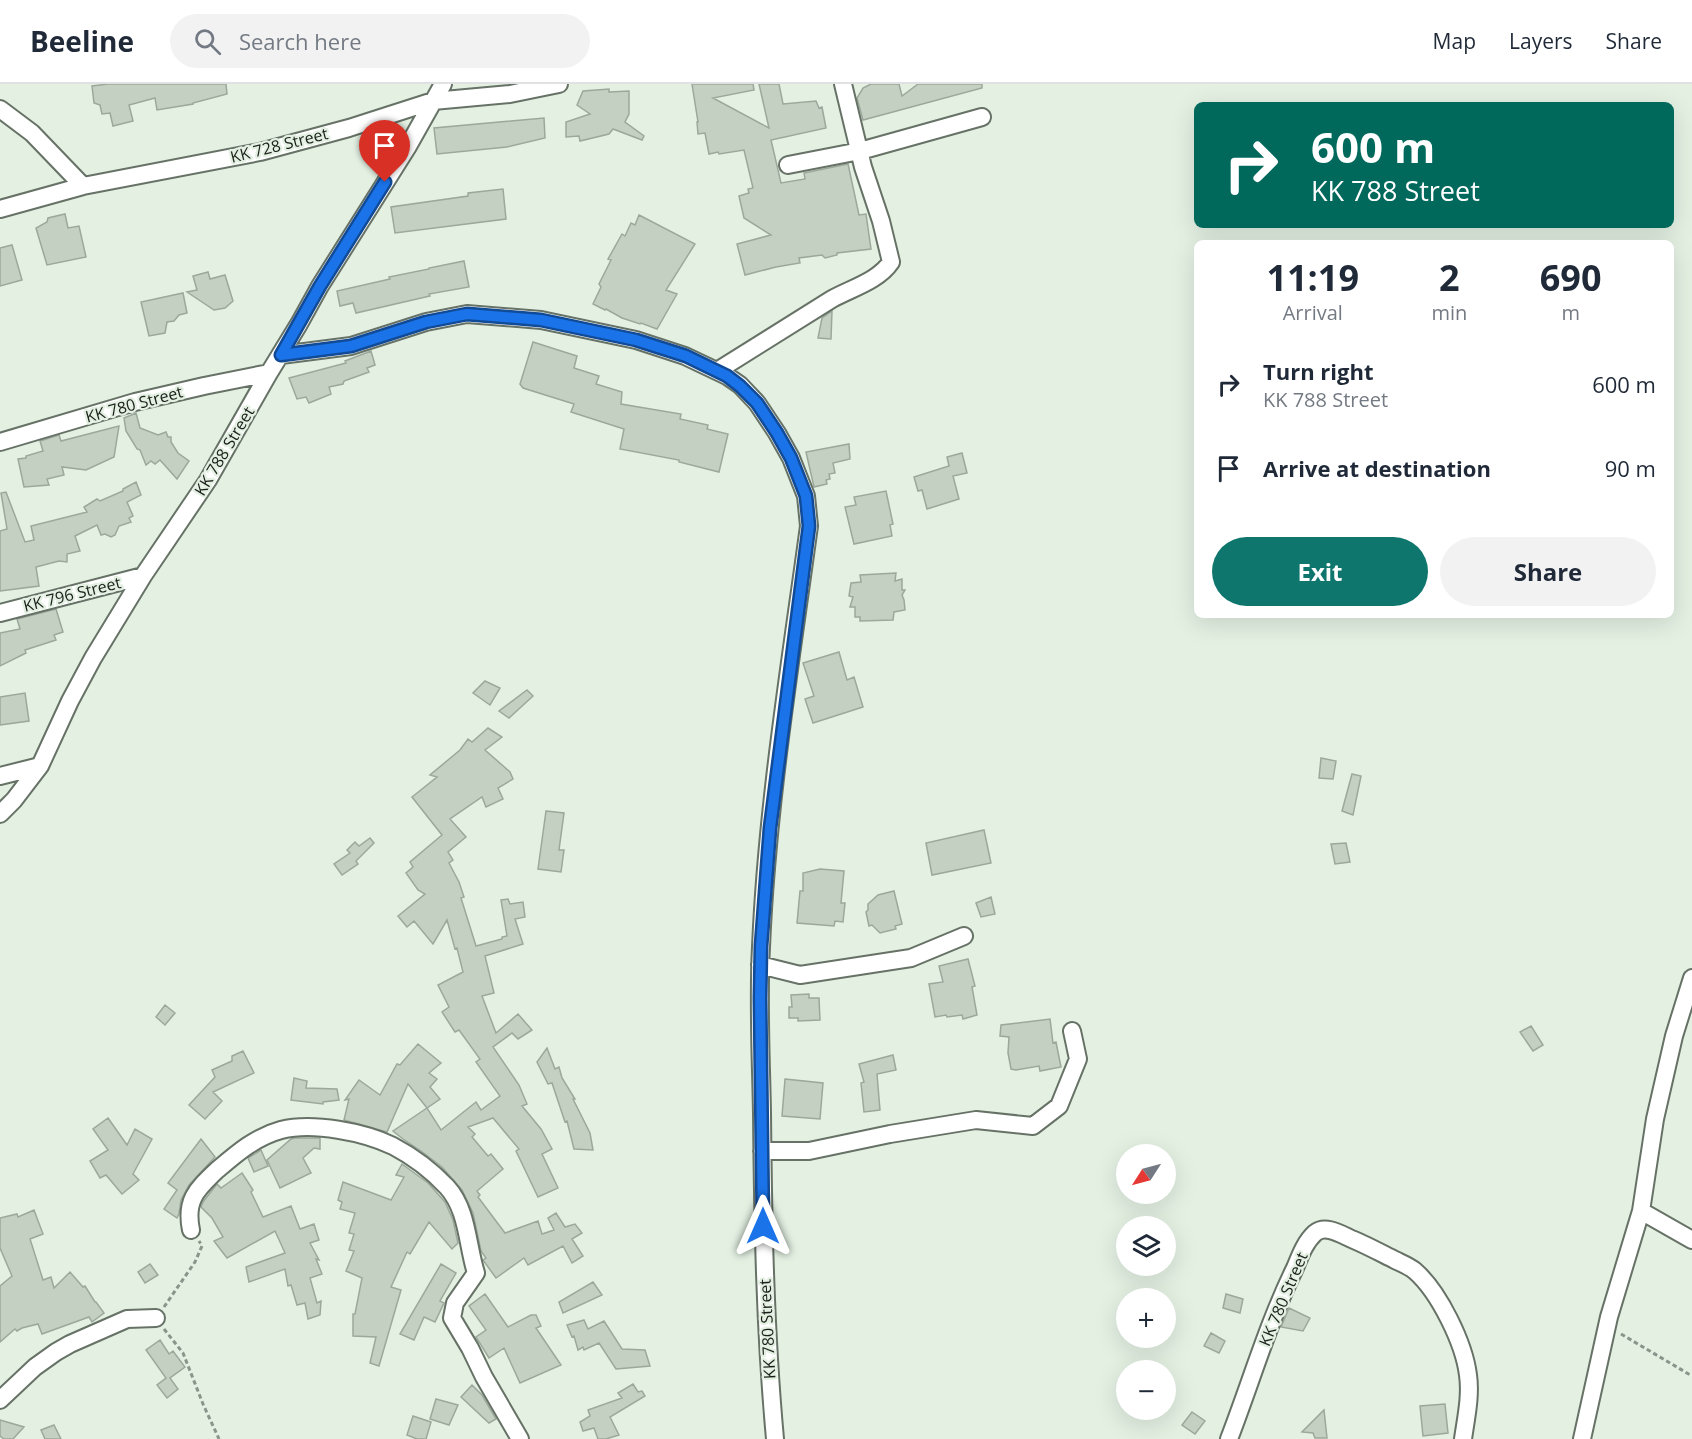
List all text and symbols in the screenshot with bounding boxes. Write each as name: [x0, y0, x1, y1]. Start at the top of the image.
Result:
search box: [170, 14, 590, 68]
text: Beeline: [30, 22, 134, 60]
icon: search: [191, 25, 224, 58]
text: Search here: [239, 26, 362, 56]
text: Map: [1433, 27, 1476, 55]
text: Layers: [1509, 27, 1573, 55]
text: Share: [1606, 27, 1662, 55]
text: 600 m: [1311, 118, 1435, 175]
pin: [359, 120, 410, 182]
street label: KK 728 Street: [228, 122, 330, 168]
icon: right: [1212, 126, 1290, 204]
icon: arrive: [368, 129, 401, 162]
text: KK 788 Street: [1311, 172, 1480, 209]
text: 11:19: [1266, 253, 1359, 302]
text: 2: [1439, 253, 1460, 302]
text: 690: [1540, 253, 1602, 302]
text: Arrival: [1283, 299, 1343, 326]
text: min: [1431, 299, 1467, 326]
text: m: [1561, 299, 1580, 326]
text: Turn right: [1263, 356, 1374, 386]
icon: right: [1212, 368, 1245, 401]
text: 600 m: [1592, 369, 1656, 399]
street label: KK 780 Street: [83, 380, 185, 428]
text: KK 788 Street: [1263, 386, 1388, 413]
street label: KK 788 Street: [189, 402, 259, 500]
icon: arrive: [1212, 452, 1245, 485]
text: Arrive at destination: [1263, 453, 1491, 483]
text: 90 m: [1605, 453, 1656, 483]
button: Exit: [1212, 537, 1428, 606]
button: Share: [1440, 537, 1656, 606]
street label: KK 796 Street: [21, 571, 123, 617]
north arrow: [1116, 1144, 1176, 1204]
map controls: [1116, 1144, 1176, 1420]
position arrow: [731, 1194, 795, 1258]
button: layers: [1116, 1216, 1176, 1276]
street label: KK 780 Street: [1253, 1248, 1313, 1349]
street label: KK 780 Street: [753, 1278, 781, 1380]
button: +: [1116, 1288, 1176, 1348]
button: −: [1116, 1360, 1176, 1420]

